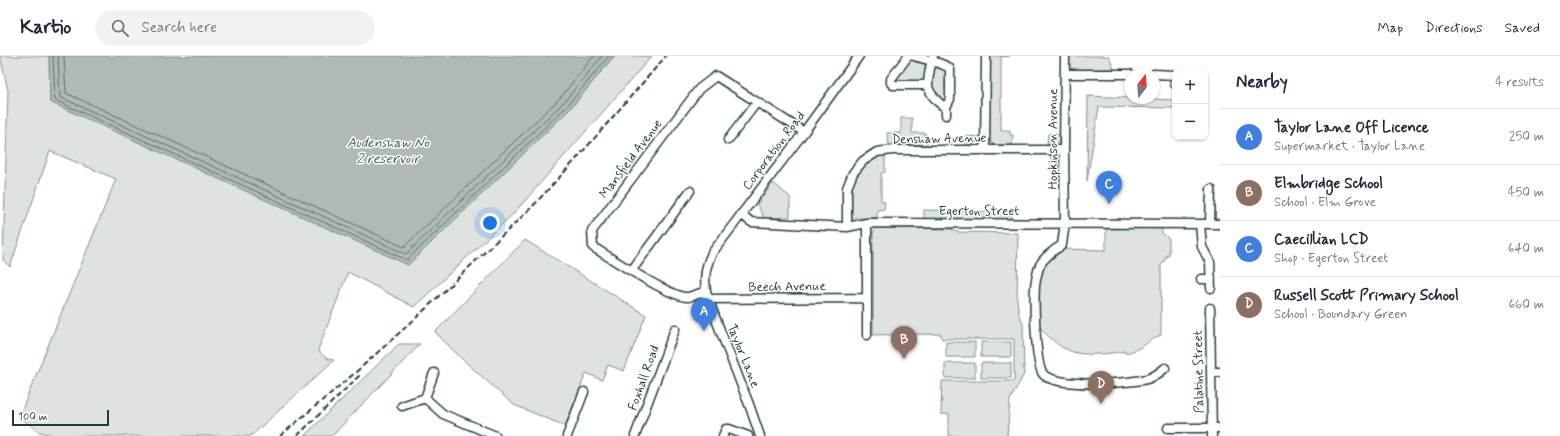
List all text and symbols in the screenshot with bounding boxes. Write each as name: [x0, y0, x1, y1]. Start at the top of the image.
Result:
search box: [95, 10, 375, 46]
text: Kartio: [20, 15, 71, 40]
icon: search: [109, 17, 131, 39]
text: Search here: [141, 18, 217, 38]
text: Map: [1377, 19, 1403, 37]
text: Directions: [1425, 19, 1483, 37]
text: Saved: [1505, 19, 1540, 37]
north arrow: [1124, 68, 1160, 104]
map controls: [1172, 68, 1208, 140]
button: +: [1172, 68, 1208, 104]
text: Nearby: [1236, 71, 1288, 93]
text: 4 results: [1495, 74, 1544, 91]
street label: Hopkinson Avenue: [1045, 88, 1062, 190]
button: −: [1172, 104, 1208, 140]
street label: Corporation Road: [739, 108, 809, 194]
street label: Mansfield Avenue: [596, 116, 666, 202]
text: Taylor Lane Off Licence: [1274, 118, 1429, 138]
text: A: [1245, 128, 1253, 145]
text: 250 m: [1509, 128, 1544, 145]
street label: Denshaw Avenue: [892, 130, 987, 148]
water label: Audenshaw No 2 reservoir: [347, 134, 430, 168]
text: Supermarket · Taylor Lane: [1274, 138, 1425, 155]
pin: C: [1096, 171, 1122, 204]
text: Elmbridge School: [1274, 174, 1383, 194]
text: B: [1245, 184, 1253, 201]
text: 450 m: [1508, 184, 1544, 201]
text: School · Elm Grove: [1274, 194, 1376, 211]
street label: Egerton Street: [939, 203, 1019, 220]
your location: [480, 213, 500, 233]
text: Caecillian LCD: [1274, 230, 1369, 250]
text: C: [1244, 240, 1254, 257]
text: 640 m: [1508, 240, 1544, 257]
text: Shop · Egerton Street: [1274, 250, 1388, 267]
street label: Beech Avenue: [748, 278, 826, 296]
text: Russell Scott Primary School: [1274, 286, 1459, 306]
text: D: [1245, 296, 1253, 313]
text: 660 m: [1508, 296, 1544, 313]
pin: A: [691, 298, 717, 331]
text: School · Boundary Green: [1274, 306, 1407, 323]
street label: Taylor Lane: [723, 322, 763, 390]
pin: B: [891, 326, 917, 359]
street label: Palatine Street: [1190, 330, 1208, 414]
street label: Foxhall Road: [624, 343, 664, 413]
pin: D: [1088, 371, 1114, 404]
scale bar: [12, 408, 109, 427]
text: 100 m: [18, 410, 48, 424]

